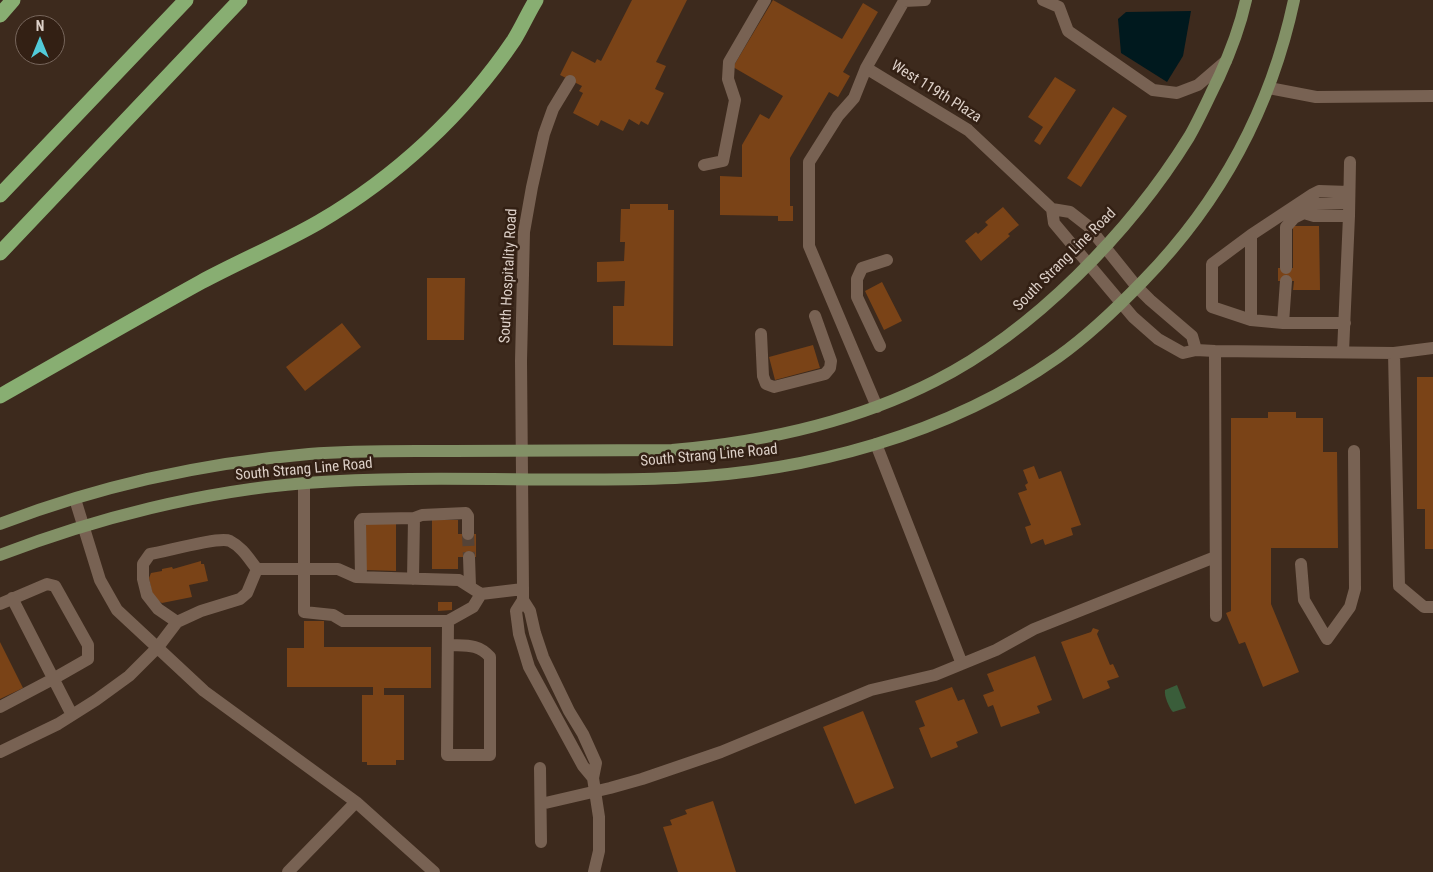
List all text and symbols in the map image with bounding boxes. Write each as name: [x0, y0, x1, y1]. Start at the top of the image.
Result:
north arrow: [15, 15, 65, 65]
text: N: [36, 18, 44, 34]
street label: West 119th Plaza: [888, 57, 984, 127]
street label: South Strang Line Road: [1010, 205, 1120, 315]
street label: South Hospitality Road: [496, 208, 522, 344]
street label: South Strang Line Road: [640, 441, 778, 471]
street label: South Strang Line Road: [235, 455, 373, 485]

